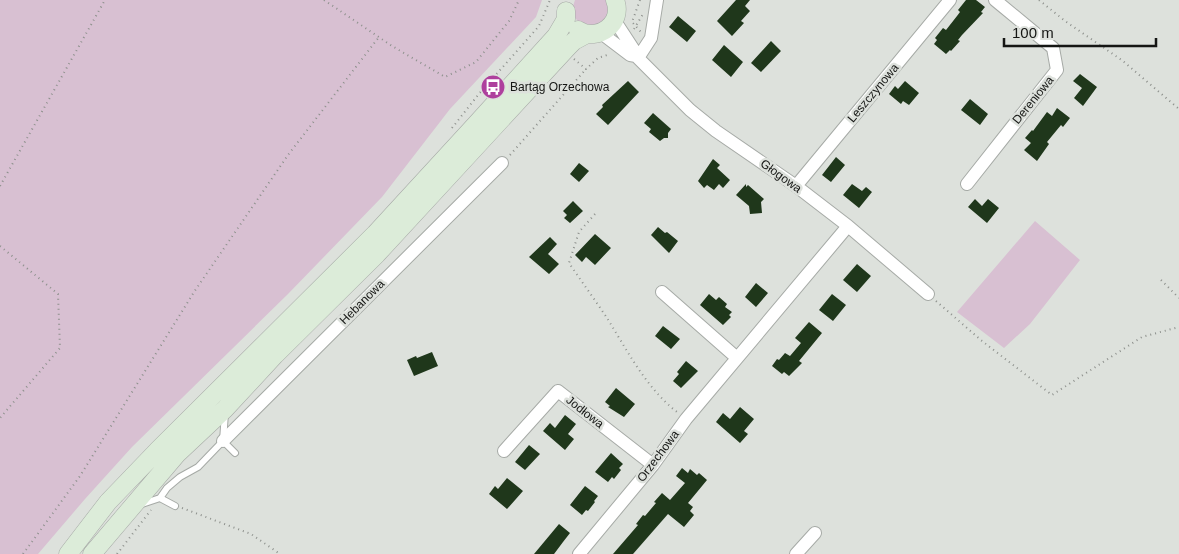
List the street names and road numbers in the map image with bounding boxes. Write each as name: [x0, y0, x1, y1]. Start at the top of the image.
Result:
street label: Leszczynowa: [844, 61, 902, 125]
street label: Dereniowa: [1010, 73, 1057, 127]
street label: Głogowa: [758, 156, 805, 196]
street label: Hebanowa: [337, 277, 387, 327]
street label: Jodłowa: [563, 393, 607, 431]
street label: Orzechowa: [634, 427, 682, 484]

